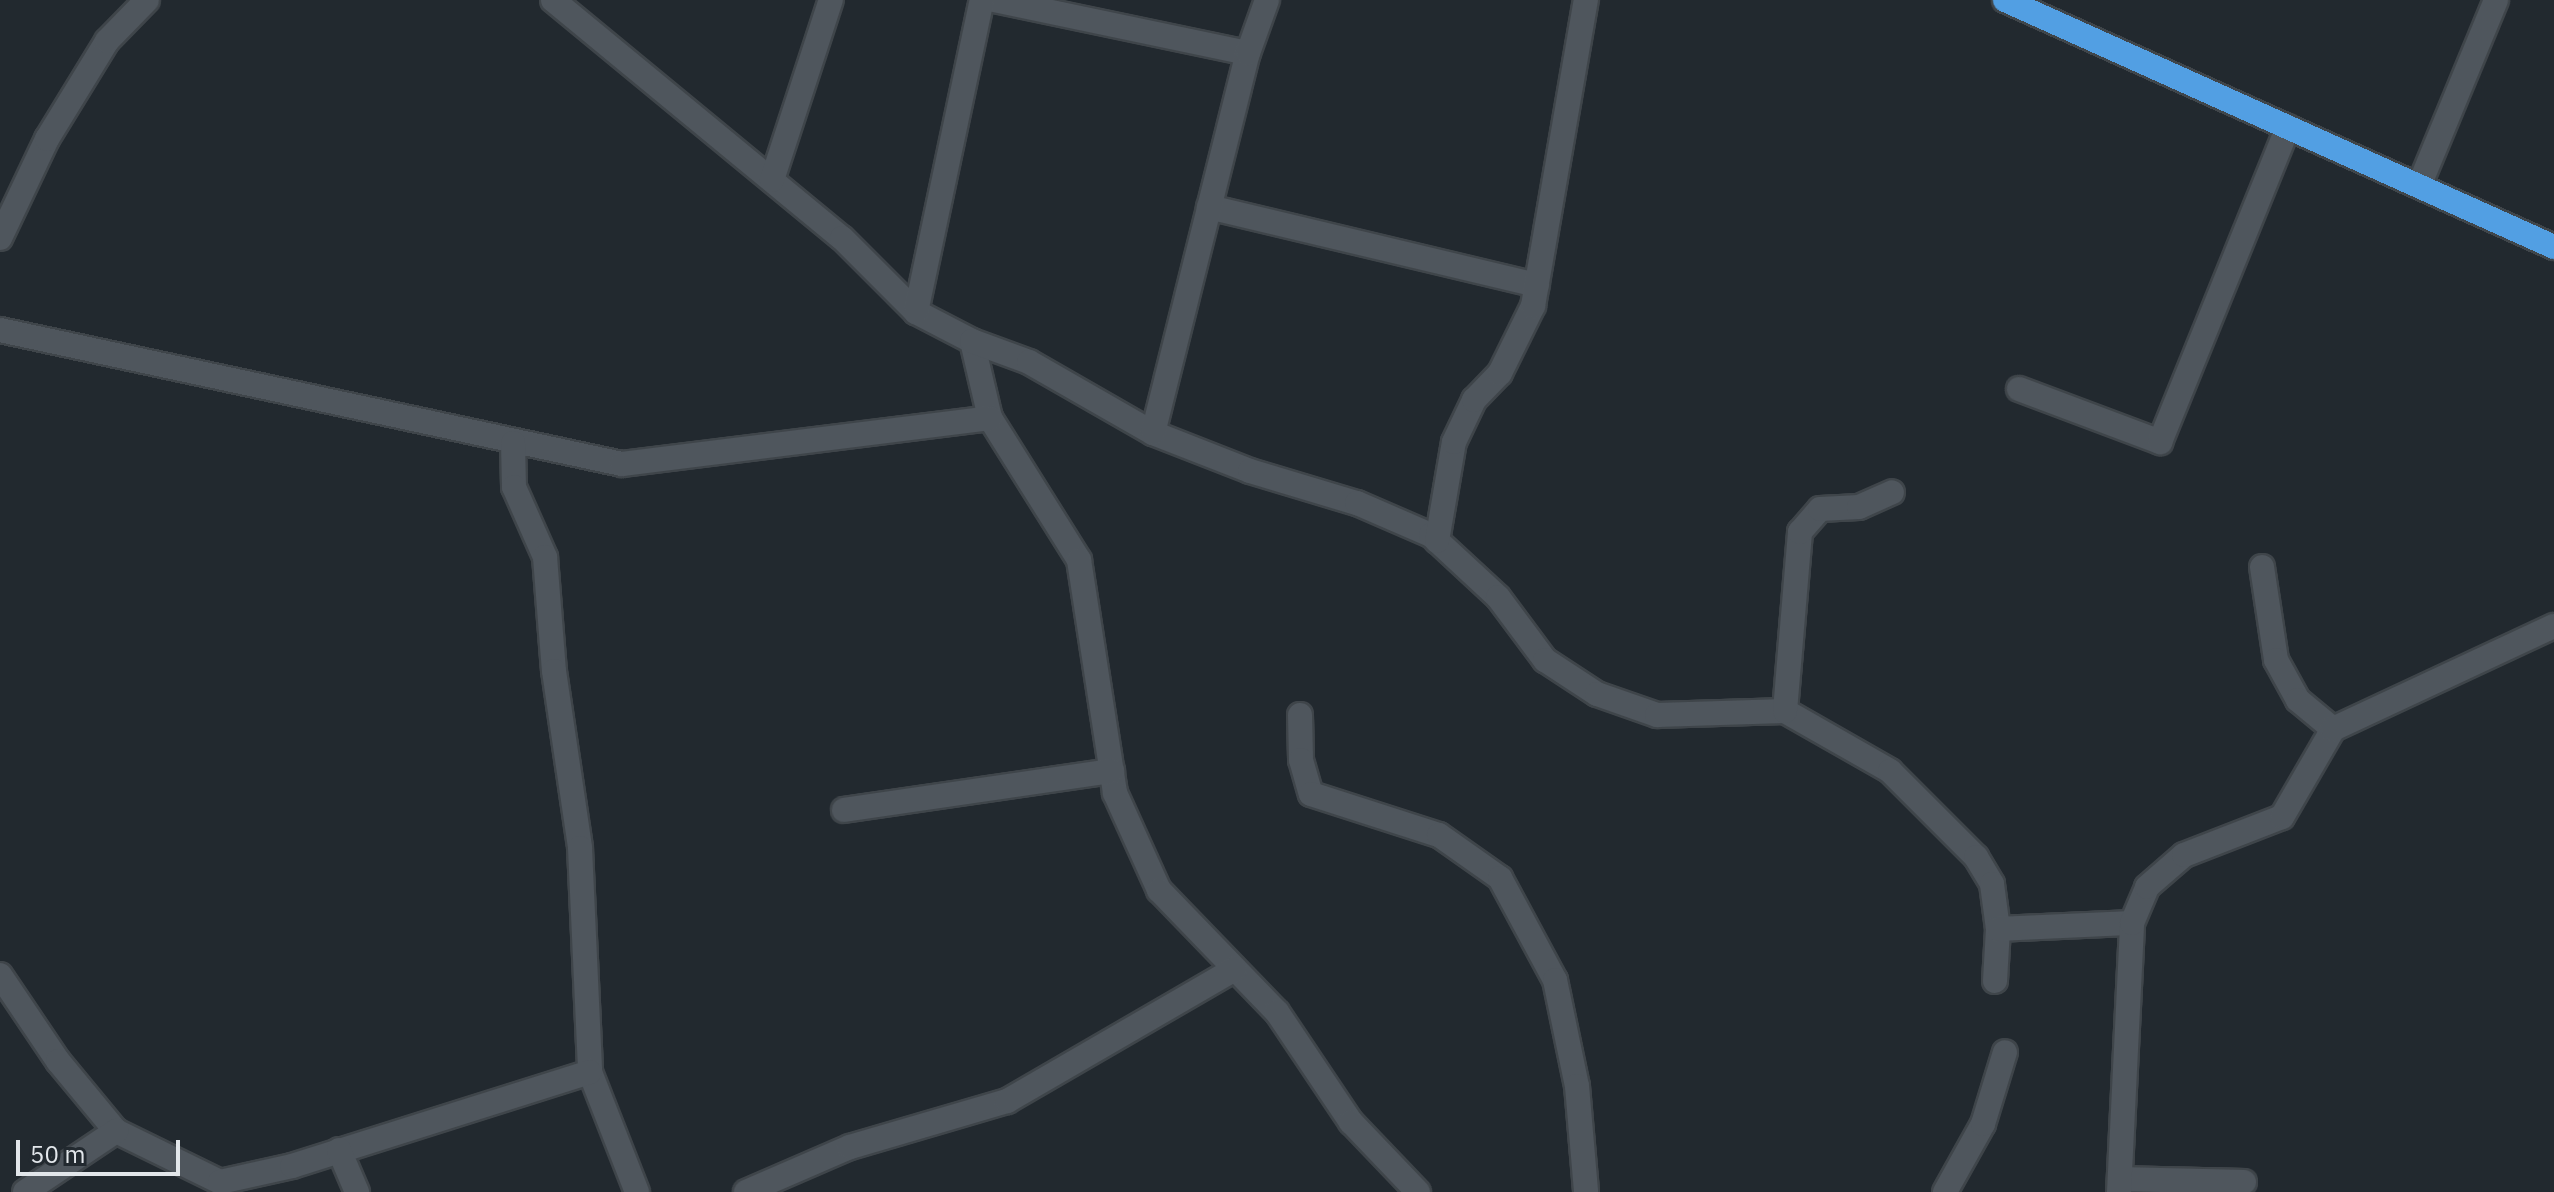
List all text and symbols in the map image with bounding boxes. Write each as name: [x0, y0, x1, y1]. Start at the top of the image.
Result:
scale bar: [20, 1124, 184, 1174]
text: 50 m: [30, 1138, 85, 1170]

